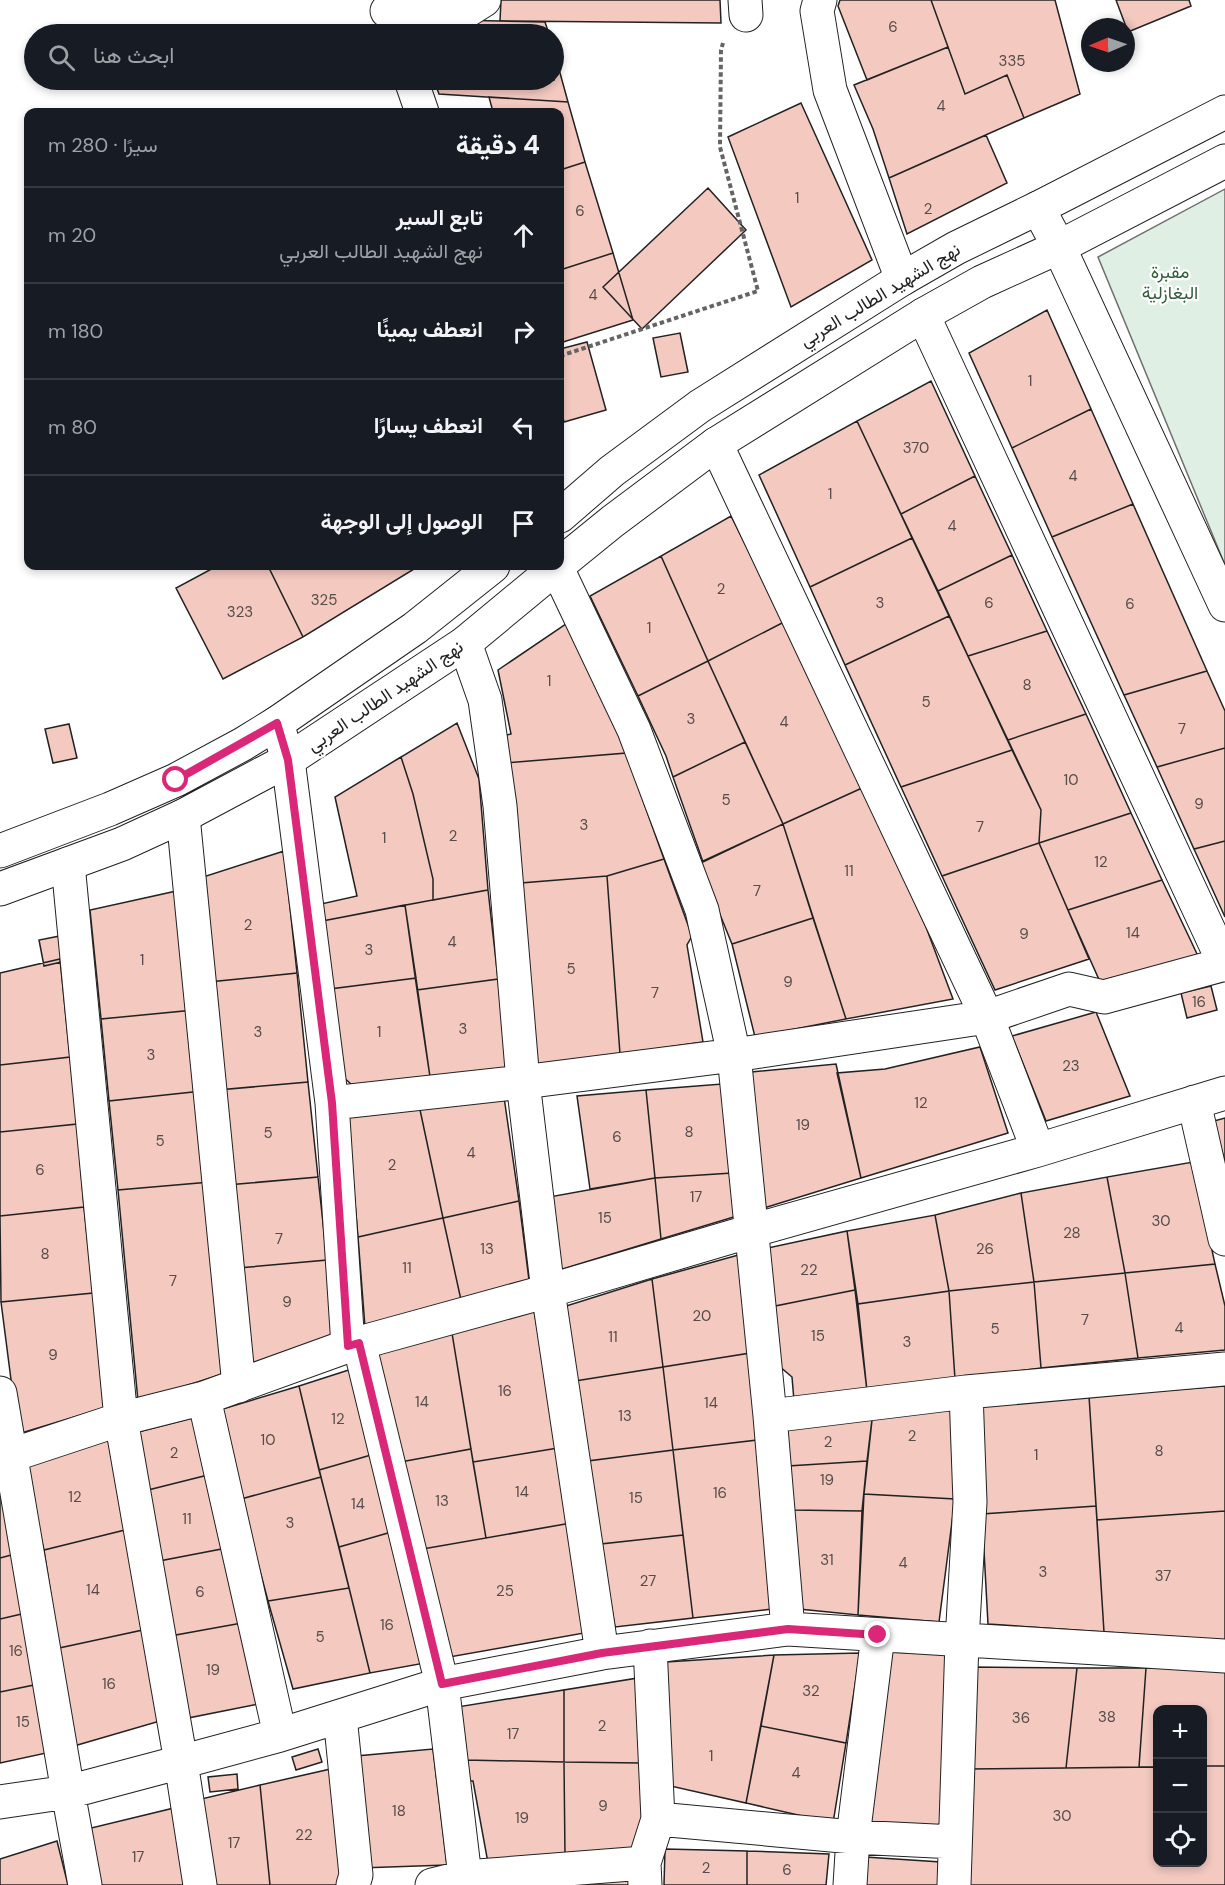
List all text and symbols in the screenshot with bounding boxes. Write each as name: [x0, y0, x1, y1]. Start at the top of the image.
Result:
house number: 6: [888, 17, 898, 37]
north arrow: [1081, 18, 1135, 72]
search box: [24, 24, 564, 90]
icon: search: [45, 41, 78, 74]
text: ابحث هنا: [93, 41, 174, 70]
house number: 335: [999, 51, 1025, 71]
house number: 4: [936, 96, 946, 116]
text: 4 دقيقة: [456, 128, 540, 162]
text: سيرًا · 280 m: [48, 132, 158, 158]
house number: 1: [795, 188, 799, 208]
house number: 2: [924, 199, 932, 219]
house number: 6: [575, 201, 585, 221]
text: تابع السير: [396, 203, 483, 232]
icon: ahead: [507, 219, 540, 252]
text: 20 m: [48, 222, 96, 248]
street label: نهج الشهيد الطالب العربي: [795, 237, 966, 355]
text: نهج الشهيد الطالب العربي: [279, 238, 483, 264]
park label: مقبرة البغازلية: [1142, 260, 1198, 305]
house number: 4: [588, 285, 598, 305]
text: انعطف يمينًا: [376, 315, 483, 344]
icon: right: [507, 315, 540, 348]
text: 180 m: [48, 318, 103, 344]
house number: 1: [1028, 371, 1032, 391]
text: انعطف يسارًا: [374, 411, 483, 440]
icon: left: [507, 411, 540, 444]
text: 80 m: [48, 414, 97, 440]
house number: 370: [903, 438, 929, 458]
house number: 4: [1068, 466, 1078, 486]
house number: 1: [828, 484, 832, 504]
text: الوصول إلى الوجهة: [321, 507, 483, 536]
icon: arrive: [507, 507, 540, 540]
house number: 4: [947, 516, 957, 536]
house number: 2: [717, 579, 725, 599]
house number: 325: [311, 590, 337, 610]
house number: 3: [876, 593, 884, 613]
house number: 6: [984, 593, 994, 613]
house number: 6: [1125, 594, 1135, 614]
house number: 323: [227, 602, 253, 622]
house number: 1: [647, 618, 651, 638]
street label: نهج الشهيد الطالب العربي: [302, 635, 469, 760]
house number: 1: [547, 671, 551, 691]
house number: 8: [1022, 675, 1032, 695]
house number: 5: [921, 692, 931, 712]
house number: 3: [687, 709, 695, 729]
house number: 4: [779, 712, 789, 732]
house number: 7: [1178, 719, 1186, 739]
route start: [162, 766, 188, 792]
house number: 10: [1064, 770, 1078, 790]
house number: 5: [721, 790, 731, 810]
house number: 9: [1194, 794, 1204, 814]
house number: 3: [580, 815, 588, 835]
house number: 7: [976, 817, 984, 837]
house number: 2: [449, 826, 457, 846]
house number: 1: [382, 828, 386, 848]
house number: 12: [1094, 852, 1108, 872]
house number: 11: [844, 861, 854, 881]
house number: 7: [753, 881, 761, 901]
house number: 2: [244, 915, 252, 935]
house number: 14: [1126, 923, 1140, 943]
house number: 9: [1019, 924, 1029, 944]
house number: 4: [447, 932, 457, 952]
house number: 3: [365, 940, 373, 960]
house number: 1: [140, 950, 144, 970]
house number: 5: [566, 959, 576, 979]
house number: 9: [783, 972, 793, 992]
house number: 7: [651, 983, 659, 1003]
house number: 16: [1192, 992, 1206, 1012]
house number: 3: [459, 1019, 467, 1039]
house number: 3: [254, 1022, 262, 1042]
house number: 1: [377, 1022, 381, 1042]
house number: 3: [147, 1045, 155, 1065]
house number: 23: [1062, 1056, 1080, 1076]
house number: 12: [914, 1093, 928, 1113]
house number: 19: [796, 1115, 810, 1135]
house number: 8: [684, 1122, 694, 1142]
house number: 5: [263, 1123, 273, 1143]
house number: 6: [612, 1127, 622, 1147]
house number: 5: [155, 1131, 165, 1151]
house number: 4: [466, 1143, 476, 1163]
house number: 2: [388, 1155, 396, 1175]
house number: 6: [35, 1160, 45, 1180]
house number: 17: [690, 1187, 702, 1207]
house number: 15: [598, 1208, 612, 1228]
house number: 30: [1151, 1211, 1171, 1231]
house number: 28: [1063, 1223, 1081, 1243]
house number: 7: [275, 1229, 283, 1249]
house number: 13: [480, 1239, 494, 1259]
house number: 26: [976, 1239, 994, 1259]
house number: 8: [40, 1244, 50, 1264]
house number: 11: [402, 1258, 412, 1278]
house number: 22: [800, 1260, 818, 1280]
house number: 7: [169, 1271, 177, 1291]
house number: 9: [282, 1292, 292, 1312]
house number: 20: [693, 1306, 711, 1326]
house number: 7: [1081, 1310, 1089, 1330]
house number: 4: [1174, 1318, 1184, 1338]
house number: 5: [990, 1319, 1000, 1339]
house number: 15: [811, 1326, 825, 1346]
house number: 11: [608, 1327, 618, 1347]
house number: 3: [903, 1332, 911, 1352]
house number: 9: [48, 1345, 58, 1365]
house number: 16: [498, 1381, 512, 1401]
house number: 14: [415, 1392, 429, 1412]
house number: 14: [704, 1393, 718, 1413]
house number: 13: [618, 1406, 632, 1426]
house number: 12: [331, 1409, 345, 1429]
house number: 2: [908, 1426, 916, 1446]
house number: 10: [261, 1430, 275, 1450]
house number: 2: [824, 1432, 832, 1452]
house number: 8: [1154, 1441, 1164, 1461]
house number: 2: [170, 1443, 178, 1463]
house number: 1: [1034, 1445, 1038, 1465]
house number: 19: [820, 1470, 834, 1490]
house number: 14: [515, 1482, 529, 1502]
house number: 16: [713, 1483, 727, 1503]
house number: 12: [68, 1487, 82, 1507]
house number: 15: [629, 1488, 643, 1508]
house number: 13: [435, 1491, 449, 1511]
house number: 14: [351, 1494, 365, 1514]
house number: 11: [182, 1509, 192, 1529]
house number: 3: [286, 1513, 294, 1533]
house number: 31: [820, 1550, 834, 1570]
house number: 4: [898, 1553, 908, 1573]
house number: 3: [1039, 1562, 1047, 1582]
house number: 37: [1155, 1566, 1171, 1586]
house number: 27: [640, 1571, 656, 1591]
house number: 14: [86, 1580, 100, 1600]
house number: 25: [496, 1581, 514, 1601]
house number: 6: [195, 1582, 205, 1602]
house number: 16: [380, 1615, 394, 1635]
route end: [864, 1621, 890, 1647]
house number: 5: [315, 1627, 325, 1647]
house number: 16: [9, 1641, 23, 1661]
house number: 19: [206, 1660, 220, 1680]
house number: 16: [102, 1674, 116, 1694]
house number: 32: [802, 1681, 820, 1701]
map controls: [1153, 1705, 1207, 1867]
button: +: [1153, 1705, 1207, 1759]
house number: 38: [1098, 1707, 1116, 1727]
house number: 36: [1012, 1708, 1030, 1728]
house number: 15: [16, 1712, 30, 1732]
house number: 2: [598, 1716, 606, 1736]
house number: 17: [507, 1724, 519, 1744]
house number: 1: [709, 1746, 713, 1766]
button: −: [1153, 1759, 1207, 1813]
house number: 4: [791, 1763, 801, 1783]
house number: 9: [598, 1796, 608, 1816]
house number: 18: [392, 1801, 406, 1821]
house number: 30: [1052, 1806, 1072, 1826]
house number: 19: [515, 1808, 529, 1828]
button: locate: [1153, 1813, 1207, 1867]
house number: 22: [295, 1825, 313, 1845]
house number: 17: [228, 1833, 240, 1853]
house number: 17: [132, 1847, 144, 1867]
house number: 2: [702, 1858, 710, 1878]
house number: 6: [782, 1860, 792, 1880]

